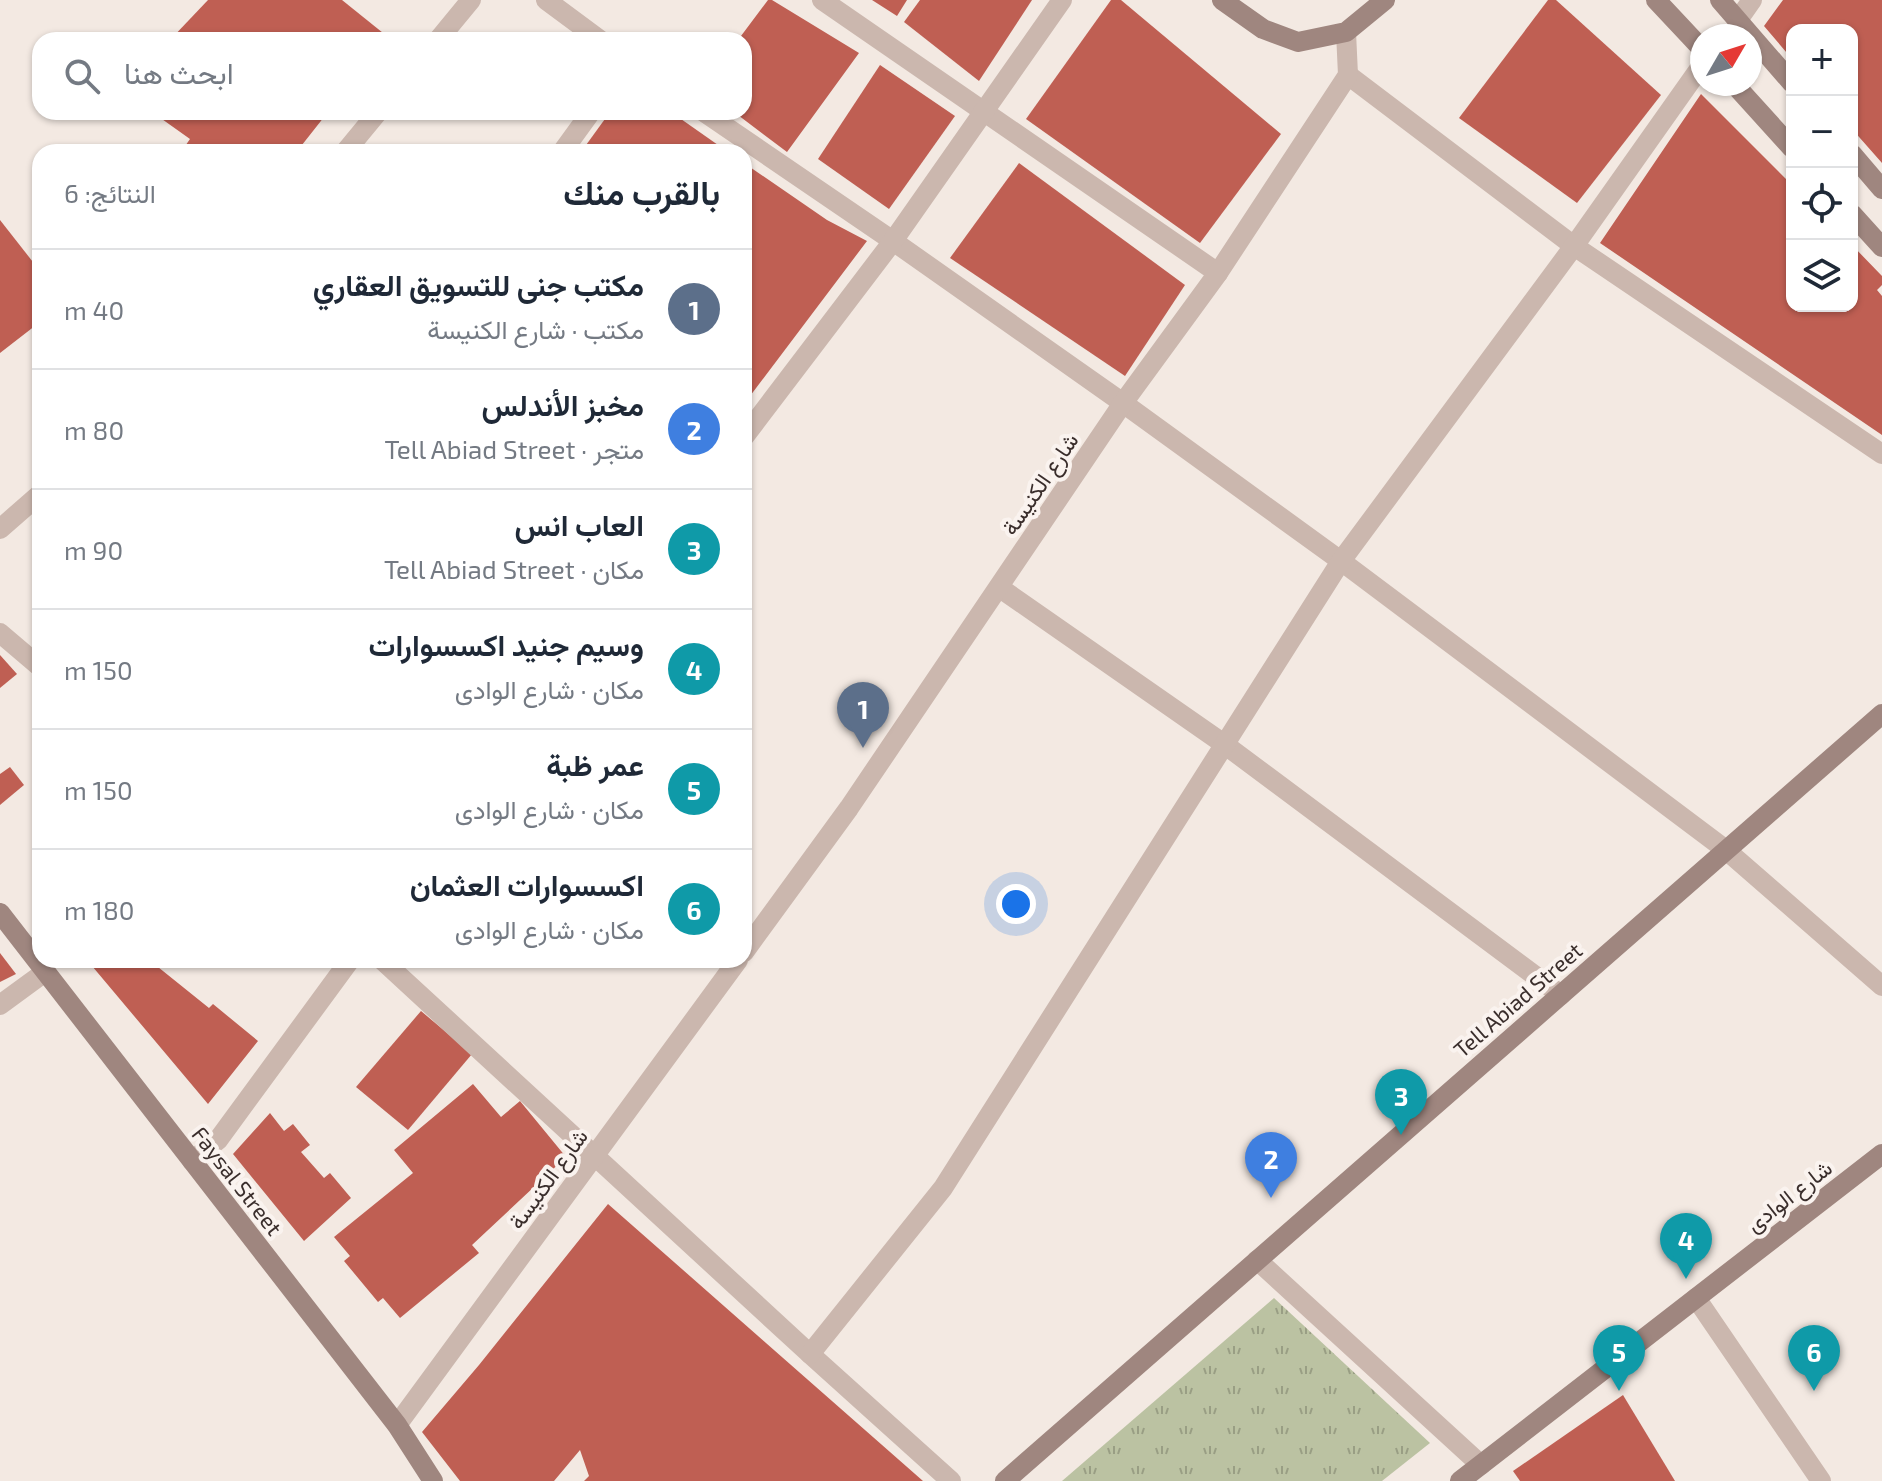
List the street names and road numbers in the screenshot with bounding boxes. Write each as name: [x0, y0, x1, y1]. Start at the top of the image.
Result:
street label: شارع الكنيسة: [996, 428, 1085, 541]
street label: Tell Abiad Street: [1448, 936, 1587, 1062]
street label: Faysal Street: [187, 1121, 288, 1240]
street label: شارع الكنيسة: [502, 1123, 595, 1235]
street label: شارع الوادى: [1740, 1154, 1838, 1239]

